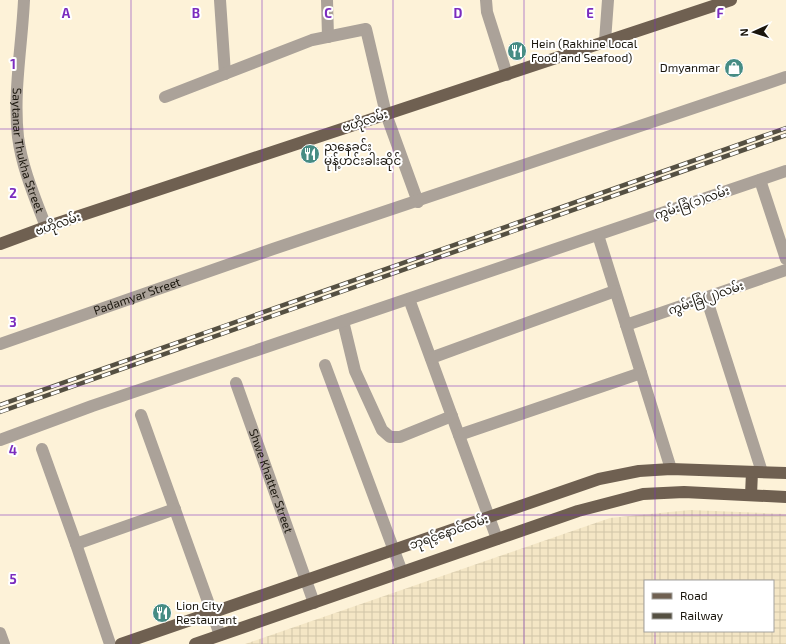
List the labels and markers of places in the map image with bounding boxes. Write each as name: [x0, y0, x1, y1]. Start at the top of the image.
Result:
place label: Hein (Rakhine Local Food and Seafood): [531, 36, 638, 64]
restaurant icon: Hein (Rakhine Local Food and Seafood): [506, 40, 528, 62]
shop icon: Dmyanmar: [723, 57, 745, 79]
place label: Dmyanmar: [660, 60, 720, 74]
place label: ညနေခင်း မုန့်ဟင်းခါးဆိုင်: [324, 138, 401, 171]
restaurant icon: ညနေခင်း မုန့်ဟင်းခါးဆိုင်: [299, 143, 321, 165]
place label: Lion City Restaurant: [176, 598, 237, 626]
restaurant icon: Lion City Restaurant: [151, 602, 173, 624]

